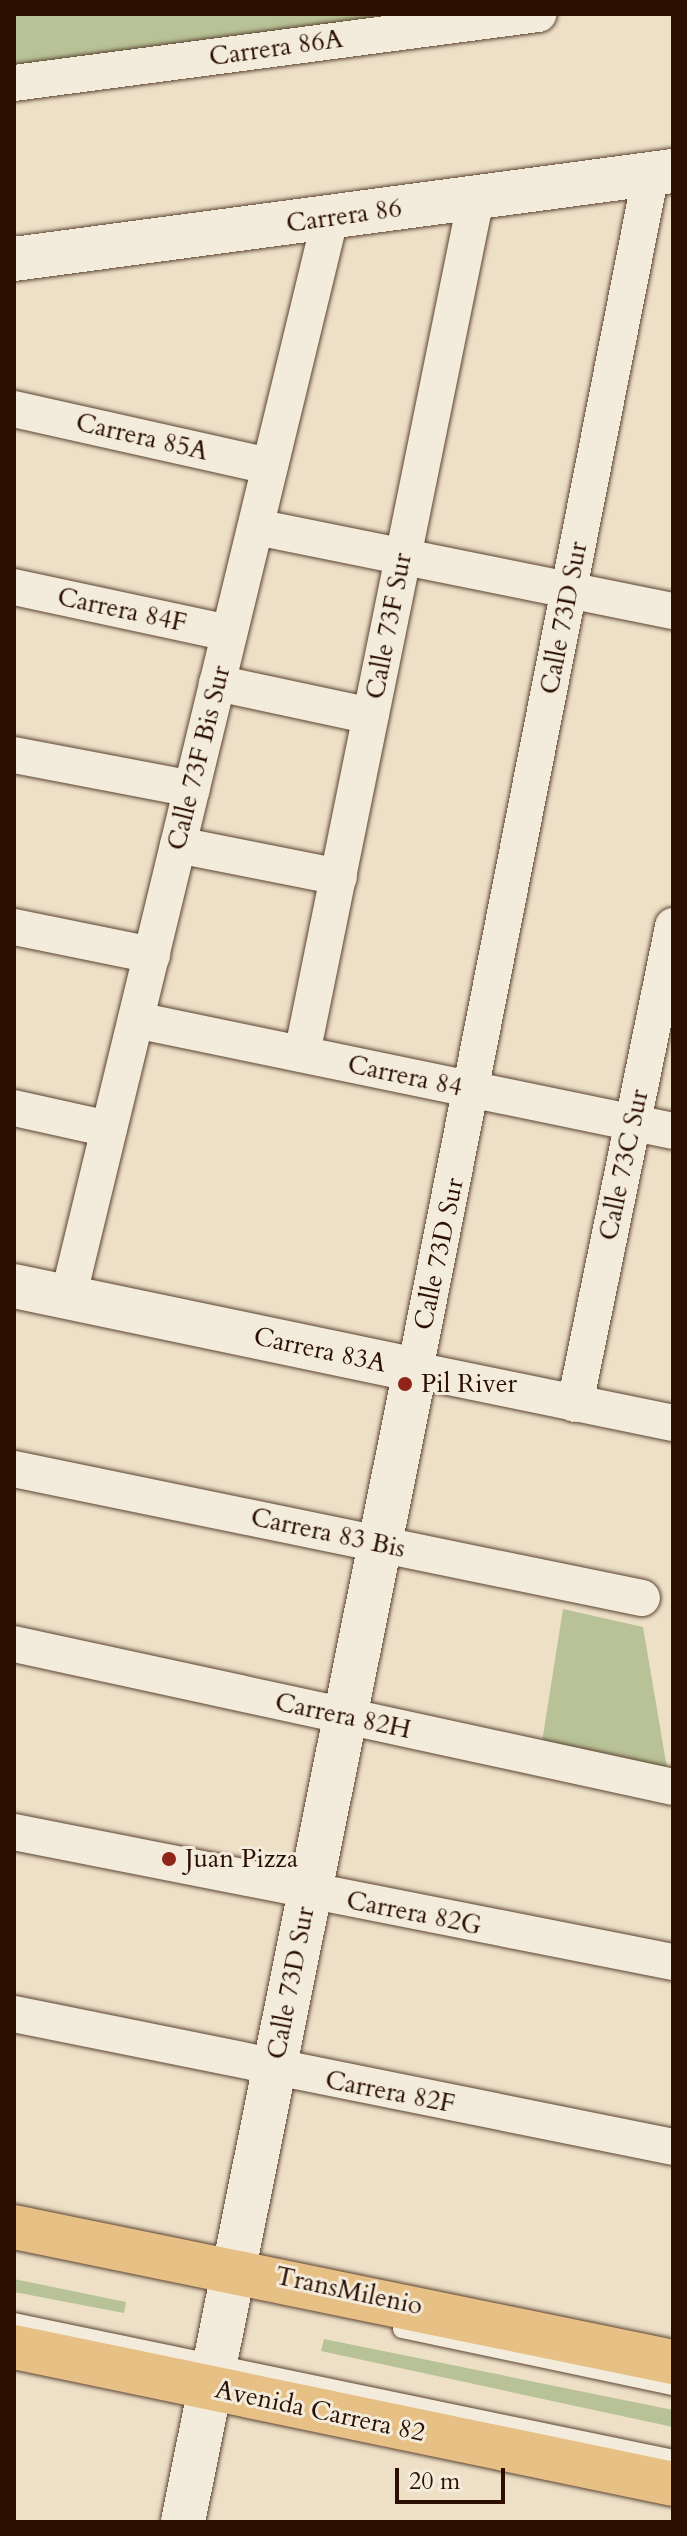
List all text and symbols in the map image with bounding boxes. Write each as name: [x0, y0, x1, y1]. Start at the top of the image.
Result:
street label: Carrera 86A: [207, 23, 345, 73]
street label: Carrera 86: [284, 192, 404, 240]
street label: Carrera 85A: [73, 407, 211, 467]
street label: Calle 73D Sur: [534, 539, 594, 697]
street label: Calle 73F Sur: [360, 550, 418, 702]
street label: Carrera 84F: [55, 581, 189, 639]
street label: Calle 73F Bis Sur: [161, 663, 237, 853]
street label: Carrera 84: [345, 1049, 465, 1103]
street label: Calle 73C Sur: [593, 1087, 655, 1243]
street label: Calle 73D Sur: [408, 1175, 470, 1333]
street label: Carrera 83A: [251, 1321, 389, 1379]
place label: Pil River: [421, 1368, 517, 1400]
marker: Pil River: [396, 1375, 414, 1393]
street label: Carrera 83 Bis: [248, 1501, 408, 1565]
street label: Carrera 82H: [272, 1686, 414, 1746]
place label: Juan Pizza: [185, 1843, 298, 1875]
marker: Juan Pizza: [160, 1850, 178, 1868]
street label: Carrera 82G: [344, 1885, 484, 1941]
street label: Calle 73D Sur: [261, 1904, 321, 2062]
street label: Carrera 82F: [323, 2064, 457, 2120]
street label: TransMilenio: [273, 2260, 425, 2322]
street label: Avenida Carrera 82: [212, 2374, 428, 2448]
scale bar: [399, 2452, 509, 2502]
text: 20 m: [409, 2465, 460, 2498]

